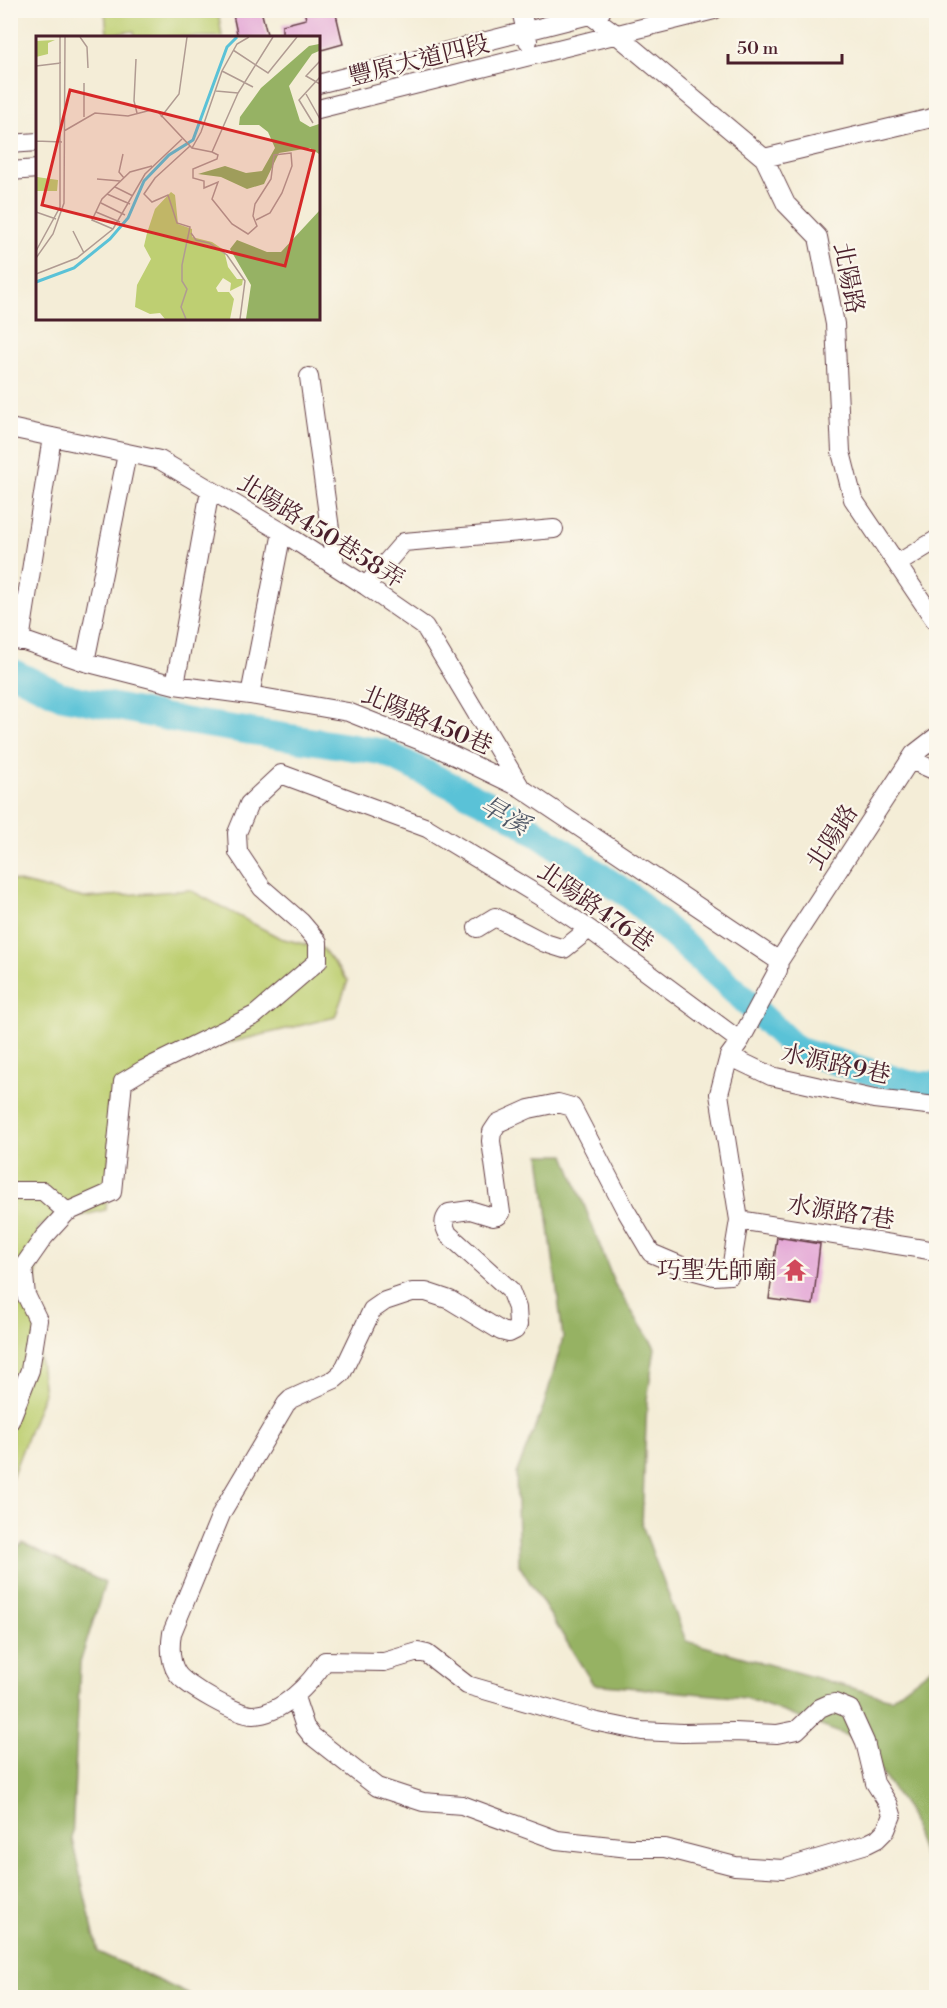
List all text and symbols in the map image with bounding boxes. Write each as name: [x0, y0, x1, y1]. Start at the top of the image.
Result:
scale bar: [728, 27, 842, 65]
street label: 豐原大道四段: [346, 29, 493, 93]
inset map: [36, 36, 320, 320]
text: 50 m: [737, 37, 779, 60]
street label: 北陽路: [826, 240, 870, 316]
street label: 北陽路450巷58弄: [231, 468, 410, 595]
street label: 北陽路450巷: [357, 680, 497, 762]
water label: 旱溪: [474, 789, 538, 844]
street label: 北陽路: [801, 799, 865, 876]
street label: 北陽路476巷: [531, 857, 659, 959]
street label: 水源路9巷: [779, 1039, 893, 1091]
street label: 水源路7巷: [785, 1190, 897, 1236]
place label: 巧聖先師廟: [657, 1256, 777, 1286]
temple icon: 巧聖先師廟: [782, 1257, 808, 1283]

